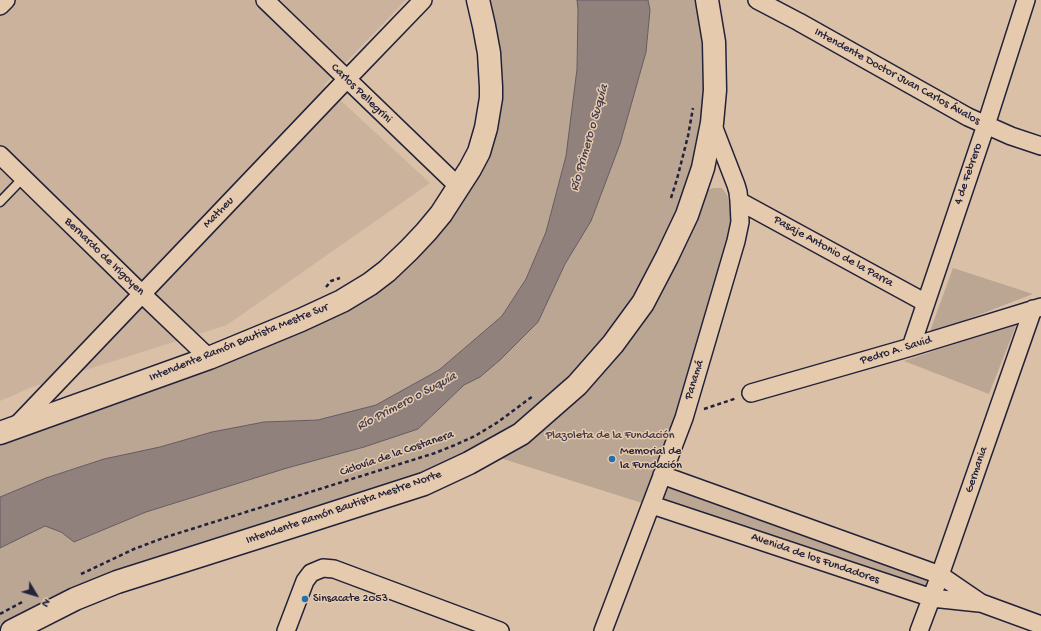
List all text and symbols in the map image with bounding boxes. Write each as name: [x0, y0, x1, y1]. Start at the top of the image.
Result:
street label: Intendente Doctor Juan Carlos Ávalos: [811, 25, 983, 129]
street label: Carlos Pellegrini: [327, 61, 395, 127]
water label: Río Primero o Suquía: [567, 83, 613, 193]
street label: 4 de Febrero: [952, 141, 986, 207]
street label: Matheu: [201, 194, 237, 232]
street label: Pasaje Antonio de la Parra: [771, 213, 895, 291]
street label: Bernardo de Irigoyen: [61, 215, 147, 299]
street label: Intendente Ramón Bautista Mestre Sur: [147, 300, 331, 386]
street label: Pedro A. Savid: [859, 333, 933, 369]
street label: Panamá: [682, 358, 708, 402]
water label: Río Primero o Suquía: [355, 369, 459, 435]
street label: Ciclovía de la Costanera: [338, 428, 456, 480]
park label: Plazoleta de la Fundación: [546, 429, 674, 443]
place label: Memorial de la Fundación: [620, 445, 682, 473]
street label: Germania: [962, 445, 992, 495]
marker: Memorial de la Fundación: [607, 454, 617, 464]
street label: Intendente Ramón Bautista Mestre Norte: [244, 468, 444, 548]
street label: Avenida de los Fundadores: [749, 530, 881, 588]
north arrow: [16, 575, 56, 615]
place label: Sinsacate 2053: [313, 592, 388, 606]
marker: Sinsacate 2053: [300, 594, 310, 604]
text: N: [39, 596, 52, 609]

